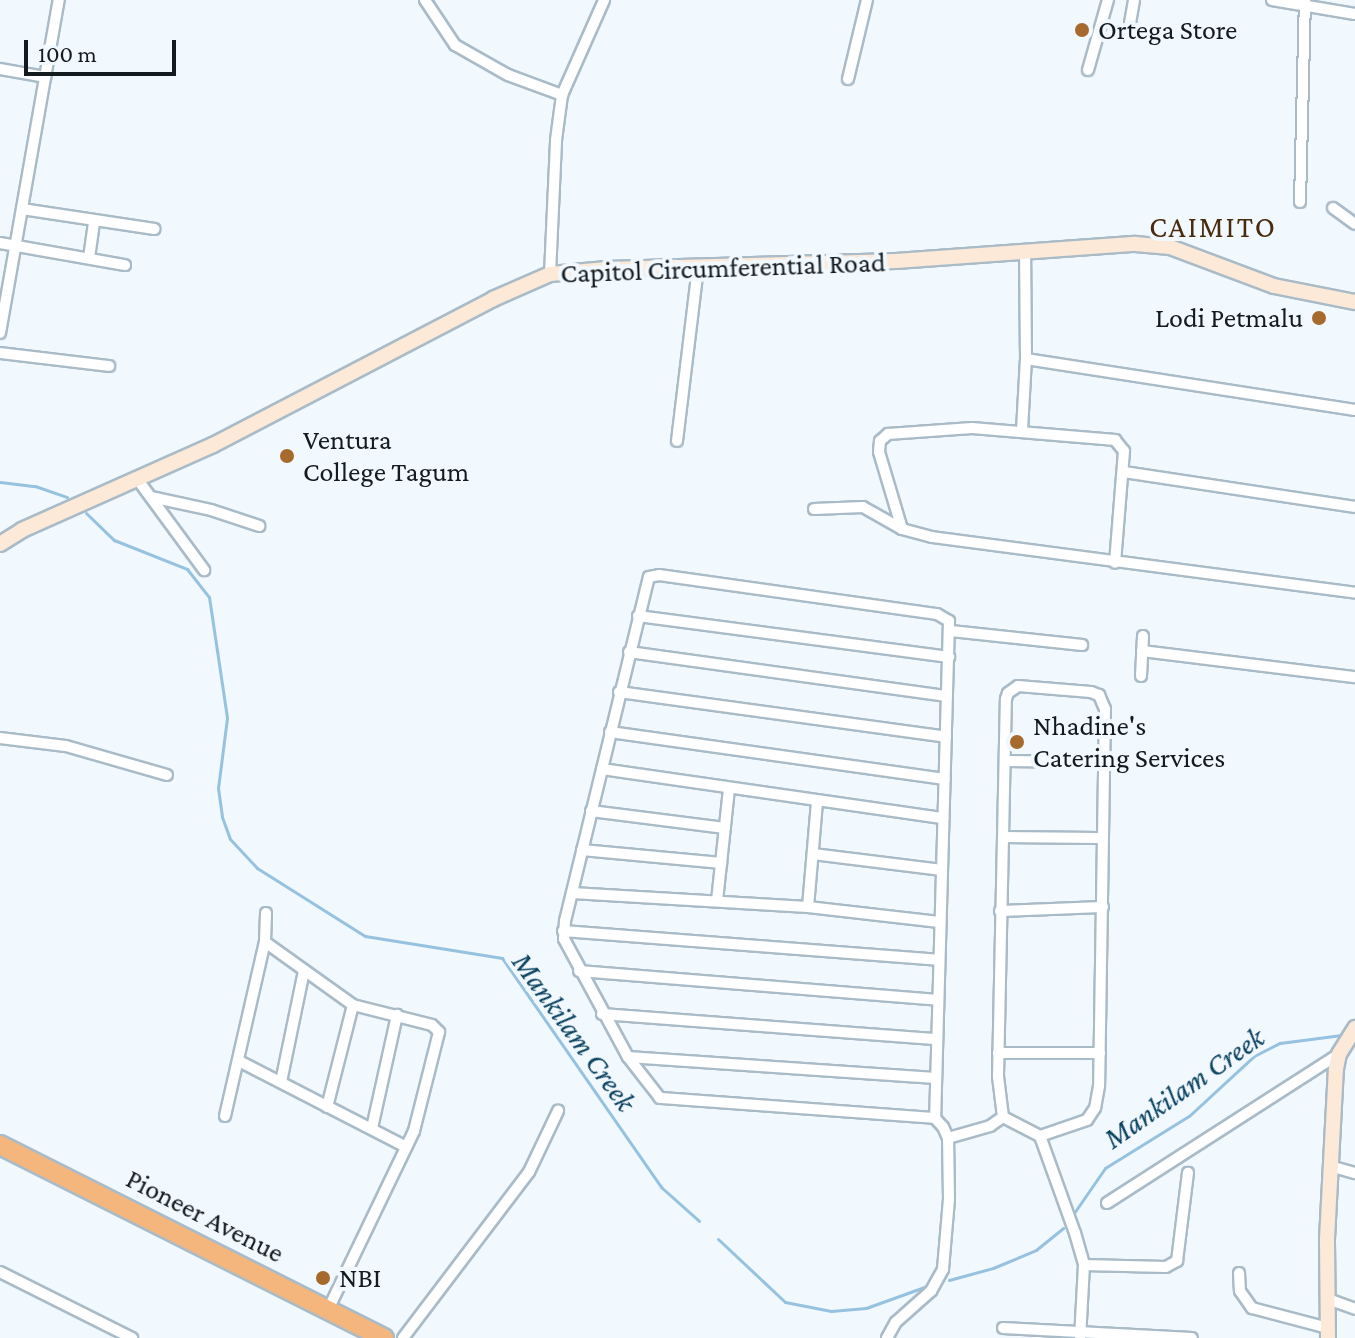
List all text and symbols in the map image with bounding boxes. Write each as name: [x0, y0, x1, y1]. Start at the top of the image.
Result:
place label: Ortega Store: [1098, 13, 1237, 47]
marker: Ortega Store: [1073, 21, 1091, 39]
scale bar: [28, 24, 180, 74]
text: 100 m: [38, 40, 97, 67]
district label: CAIMITO: [1149, 209, 1277, 245]
street label: Capitol Circumferential Road: [560, 246, 886, 290]
place label: Lodi Petmalu: [1155, 301, 1303, 335]
marker: Lodi Petmalu: [1310, 309, 1328, 327]
place label: Ventura College Tagum: [303, 423, 469, 489]
marker: Ventura College Tagum: [278, 447, 296, 465]
place label: Nhadine's Catering Services: [1033, 709, 1225, 775]
marker: Nhadine's Catering Services: [1008, 733, 1026, 751]
water label: Mankilam Creek: [504, 945, 644, 1119]
water label: Mankilam Creek: [1097, 1019, 1271, 1157]
street label: Pioneer Avenue: [120, 1162, 290, 1270]
place label: NBI: [339, 1261, 381, 1295]
marker: NBI: [314, 1269, 332, 1287]

